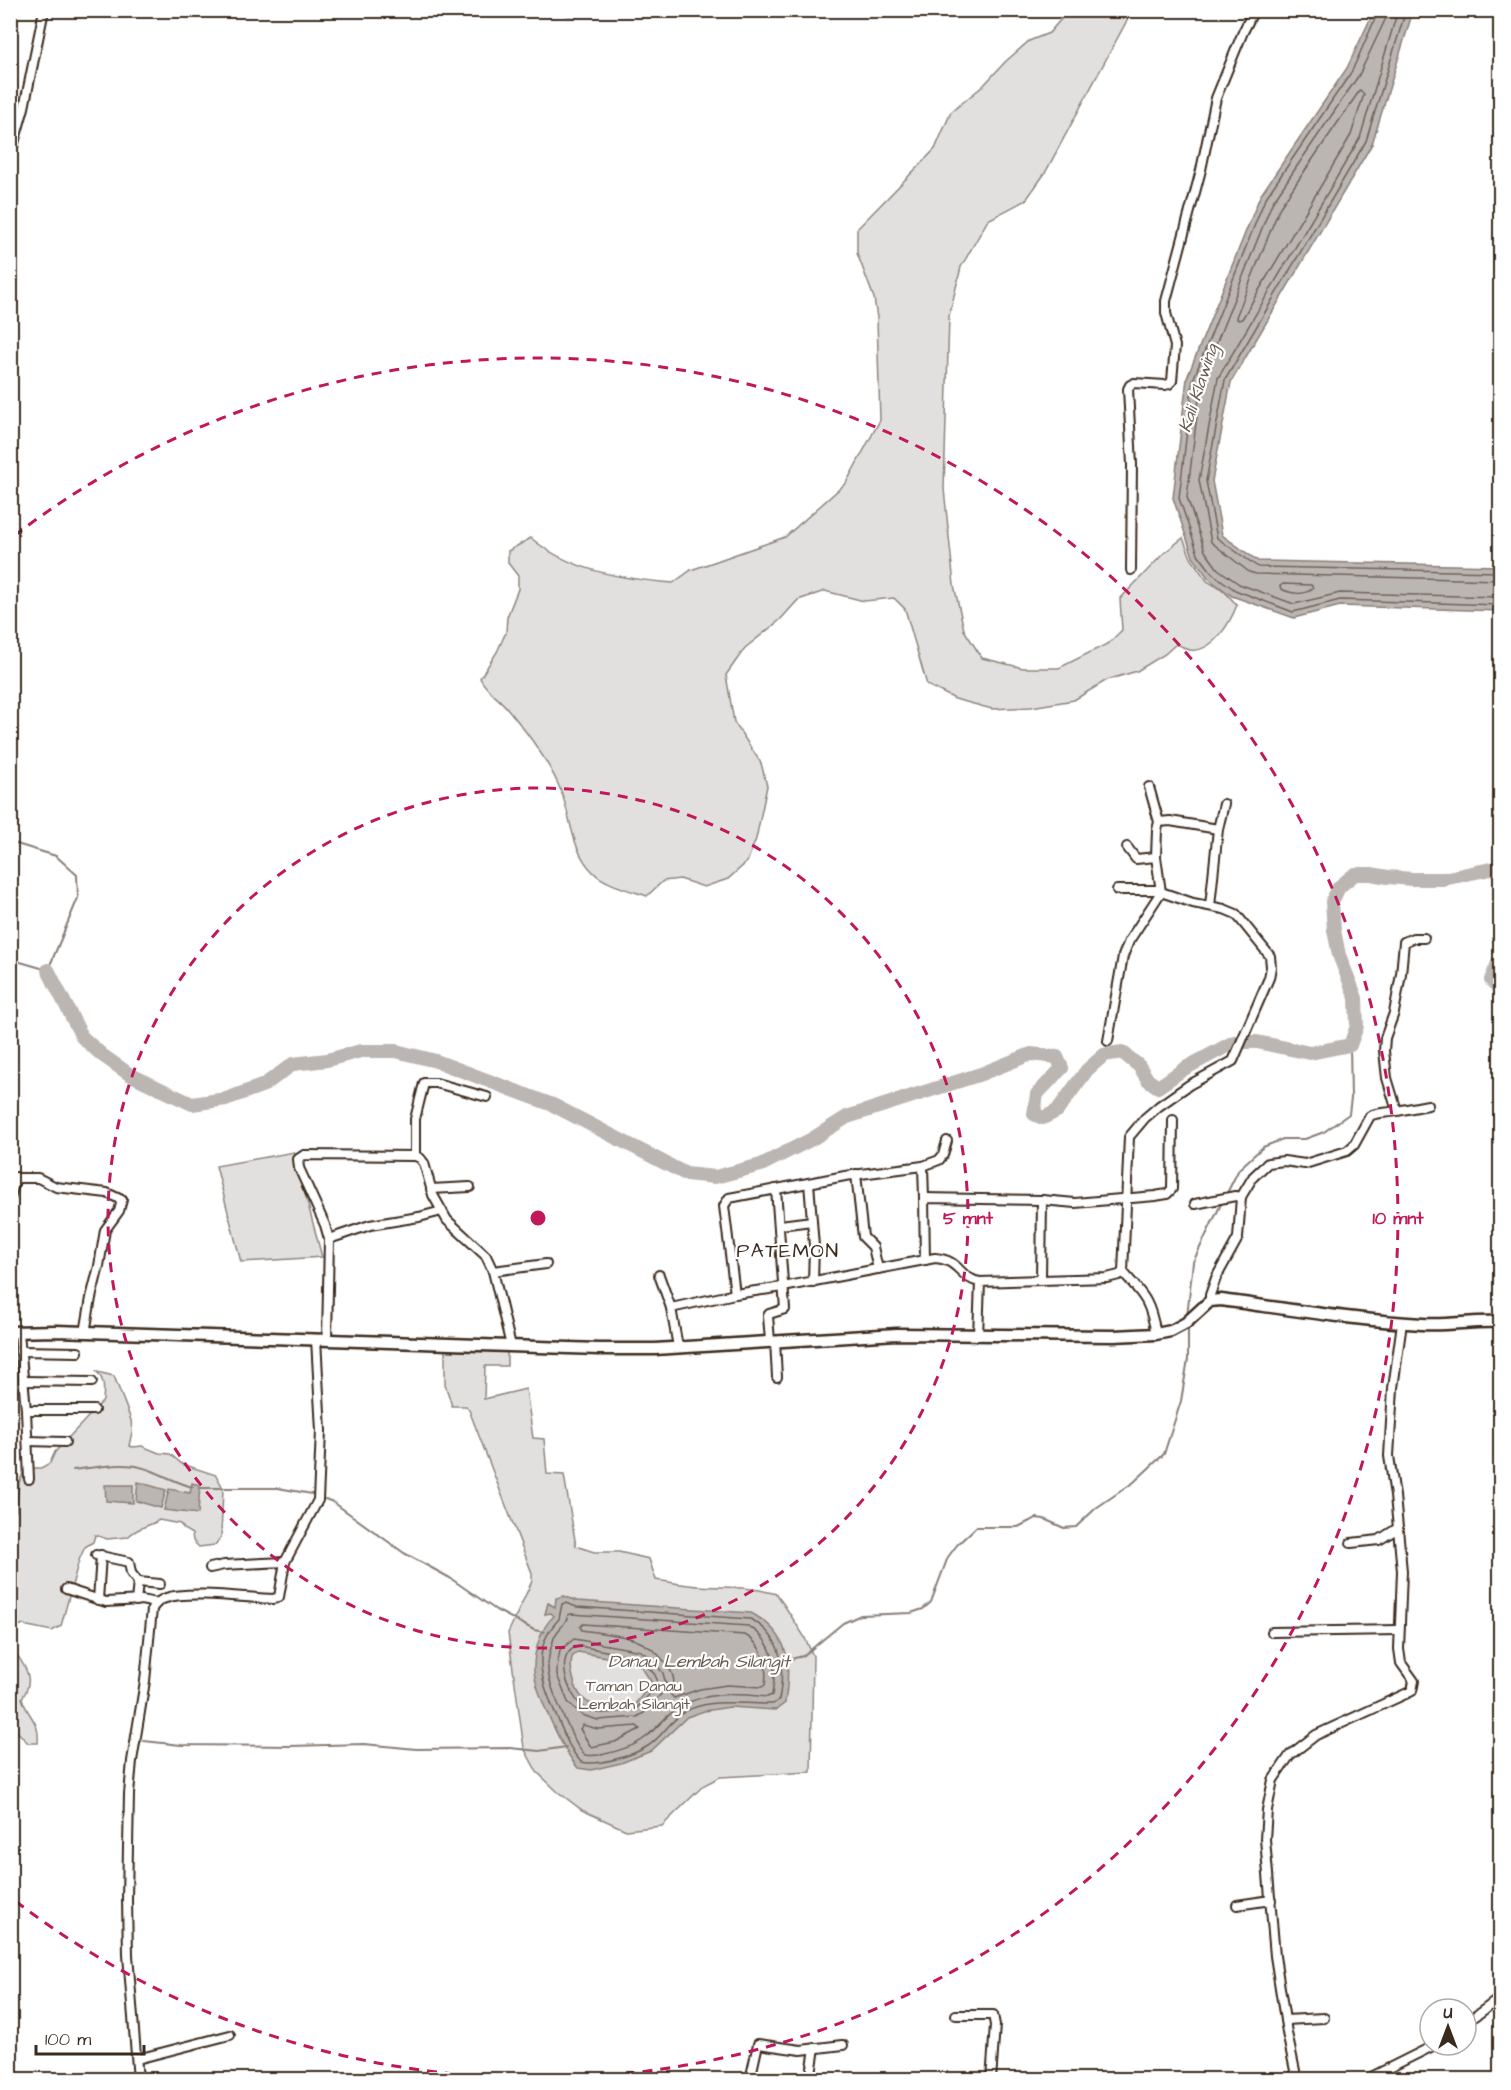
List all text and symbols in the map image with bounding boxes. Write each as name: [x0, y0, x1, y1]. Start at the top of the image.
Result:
water label: Kali Klawing: [1172, 339, 1226, 436]
text: 5 mnt: [943, 1206, 994, 1231]
text: 10 mnt: [1372, 1206, 1424, 1231]
centre of rings: [528, 1208, 548, 1228]
district label: PATEMON: [737, 1237, 839, 1265]
water label: Danau Lembah Silangit: [608, 1649, 791, 1675]
park label: Taman Danau Lembah Silangit: [578, 1675, 691, 1716]
north arrow: [1418, 1997, 1478, 2057]
text: U: [1444, 2002, 1453, 2024]
scale bar: [36, 2018, 144, 2056]
text: 100 m: [45, 2027, 91, 2052]

